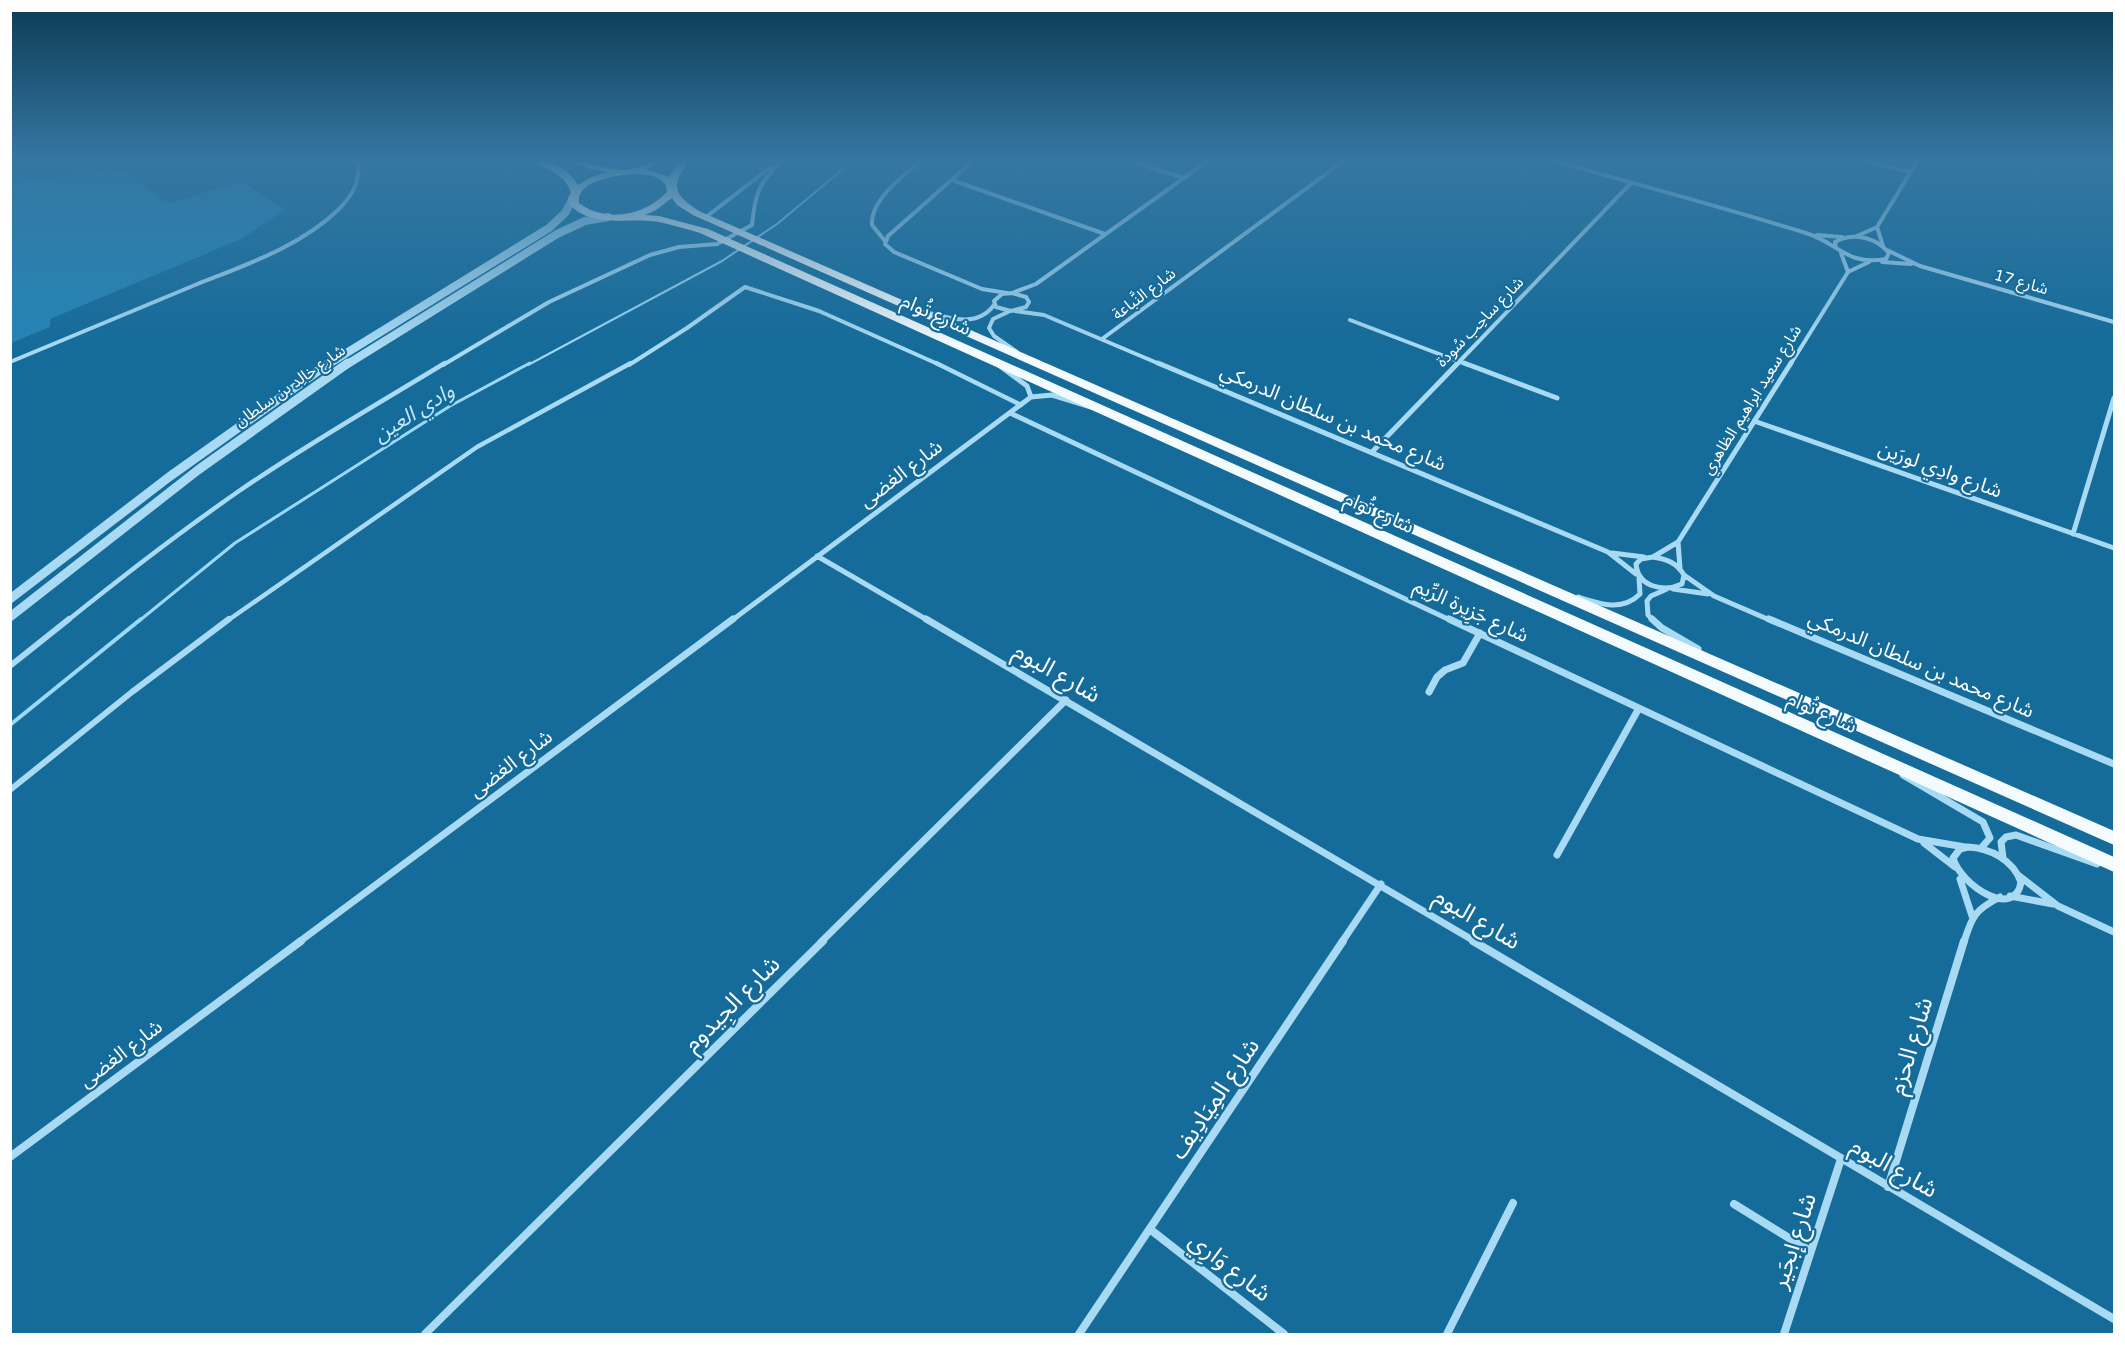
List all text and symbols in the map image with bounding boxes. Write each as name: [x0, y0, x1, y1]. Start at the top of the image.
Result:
street label: شارع النَّباعة: [1108, 263, 1181, 326]
street label: شارع 17: [1991, 265, 2050, 301]
street label: شارع ساحِب سُودة: [1432, 273, 1530, 373]
street label: شارع تُوام: [896, 287, 976, 343]
street label: شارع سعيد ابراهيم الظاهري: [1698, 321, 1808, 480]
street label: شارع خالِد بن سلطان: [231, 340, 350, 433]
street label: شارع محمد بن سلطان الدرمكي: [1215, 359, 1450, 479]
water label: وادي العين: [369, 378, 460, 450]
street label: شارع الغضى: [855, 435, 949, 515]
street label: شارع وادِي لورَين: [1874, 437, 2005, 506]
street label: شارع تُوام: [1339, 485, 1419, 541]
street label: شارع جَزِيرة الرِّيم: [1409, 573, 1533, 650]
street label: شارع محمد بن سلطان الدرمكي: [1803, 606, 2038, 726]
street label: شارع البوم: [1007, 636, 1106, 712]
street label: شارع تُوام: [1782, 685, 1862, 741]
street label: شارع الغضى: [465, 725, 559, 805]
street label: شارع البوم: [1427, 882, 1526, 959]
street label: شارع الجِيدوم: [678, 950, 788, 1060]
street label: شارع الحزم: [1882, 994, 1942, 1099]
street label: شارع الغضى: [75, 1015, 169, 1095]
street label: شارع المِيَادِيف: [1164, 1033, 1268, 1166]
street label: شارع البوم: [1844, 1131, 1943, 1207]
street label: شارع إبجَير: [1765, 1190, 1825, 1294]
street label: شارع وَارِي: [1181, 1226, 1277, 1311]

